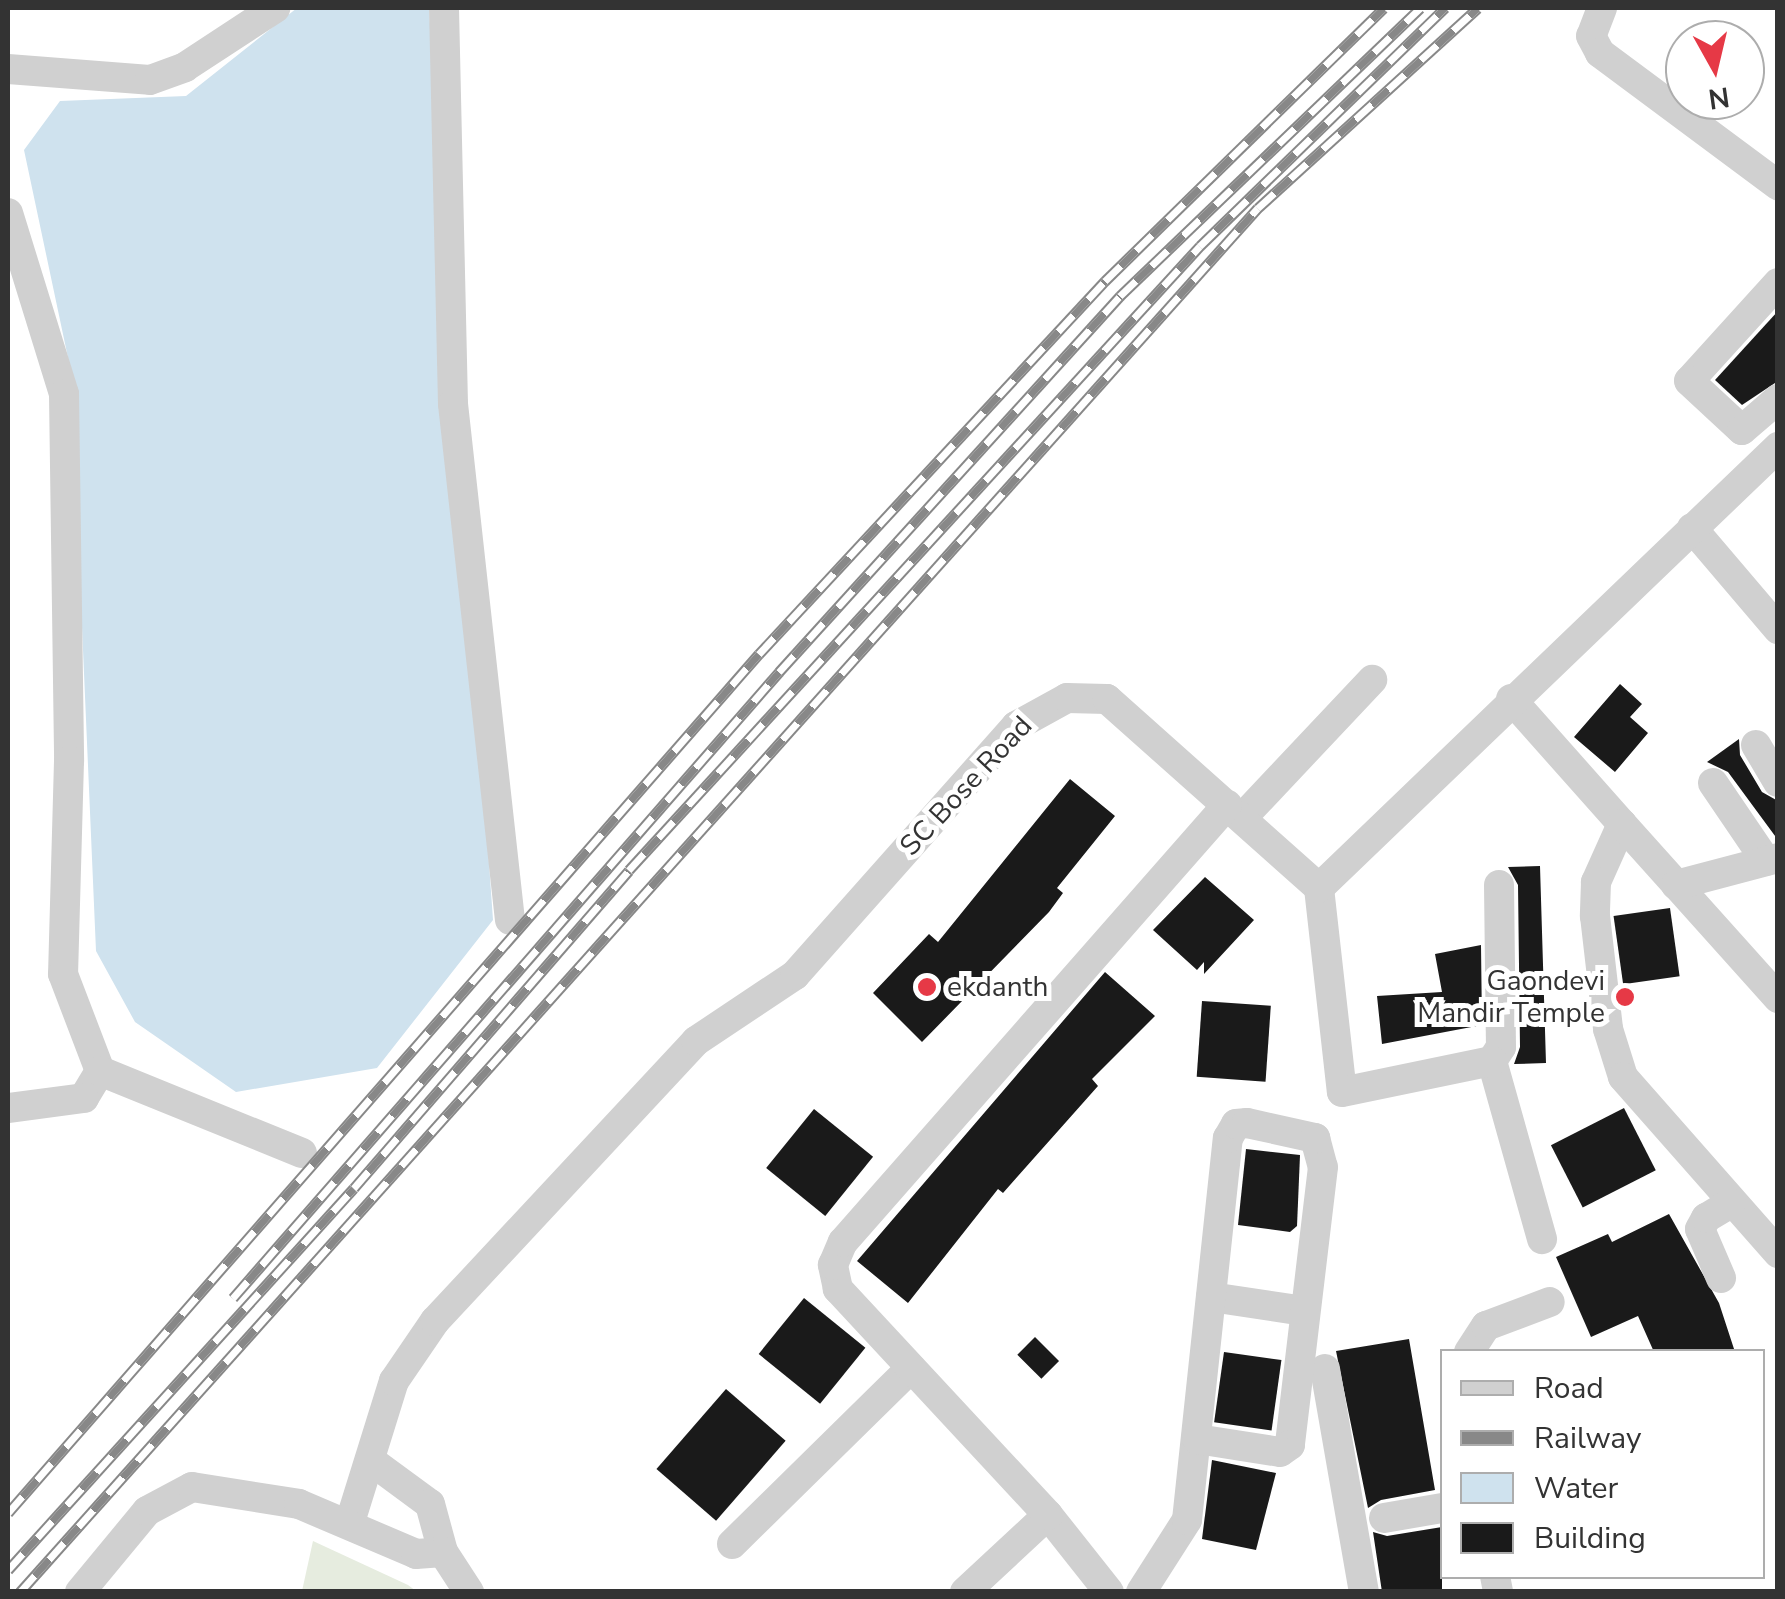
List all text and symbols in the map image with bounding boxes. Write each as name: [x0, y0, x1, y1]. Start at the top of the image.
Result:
north arrow: [1665, 20, 1765, 120]
text: N: [1706, 77, 1732, 118]
street label: SC Bose Road: [893, 709, 1039, 863]
place label: Gaondevi Mandir Temple: [1417, 964, 1605, 1030]
place label: ekdanth: [947, 970, 1048, 1004]
marker: ekdanth: [916, 976, 938, 998]
marker: Gaondevi Mandir Temple: [1614, 986, 1636, 1008]
legend: [1440, 1349, 1765, 1579]
text: Road: [1534, 1368, 1604, 1409]
text: Railway: [1534, 1418, 1642, 1459]
text: Water: [1534, 1468, 1618, 1509]
text: Building: [1534, 1518, 1646, 1559]

